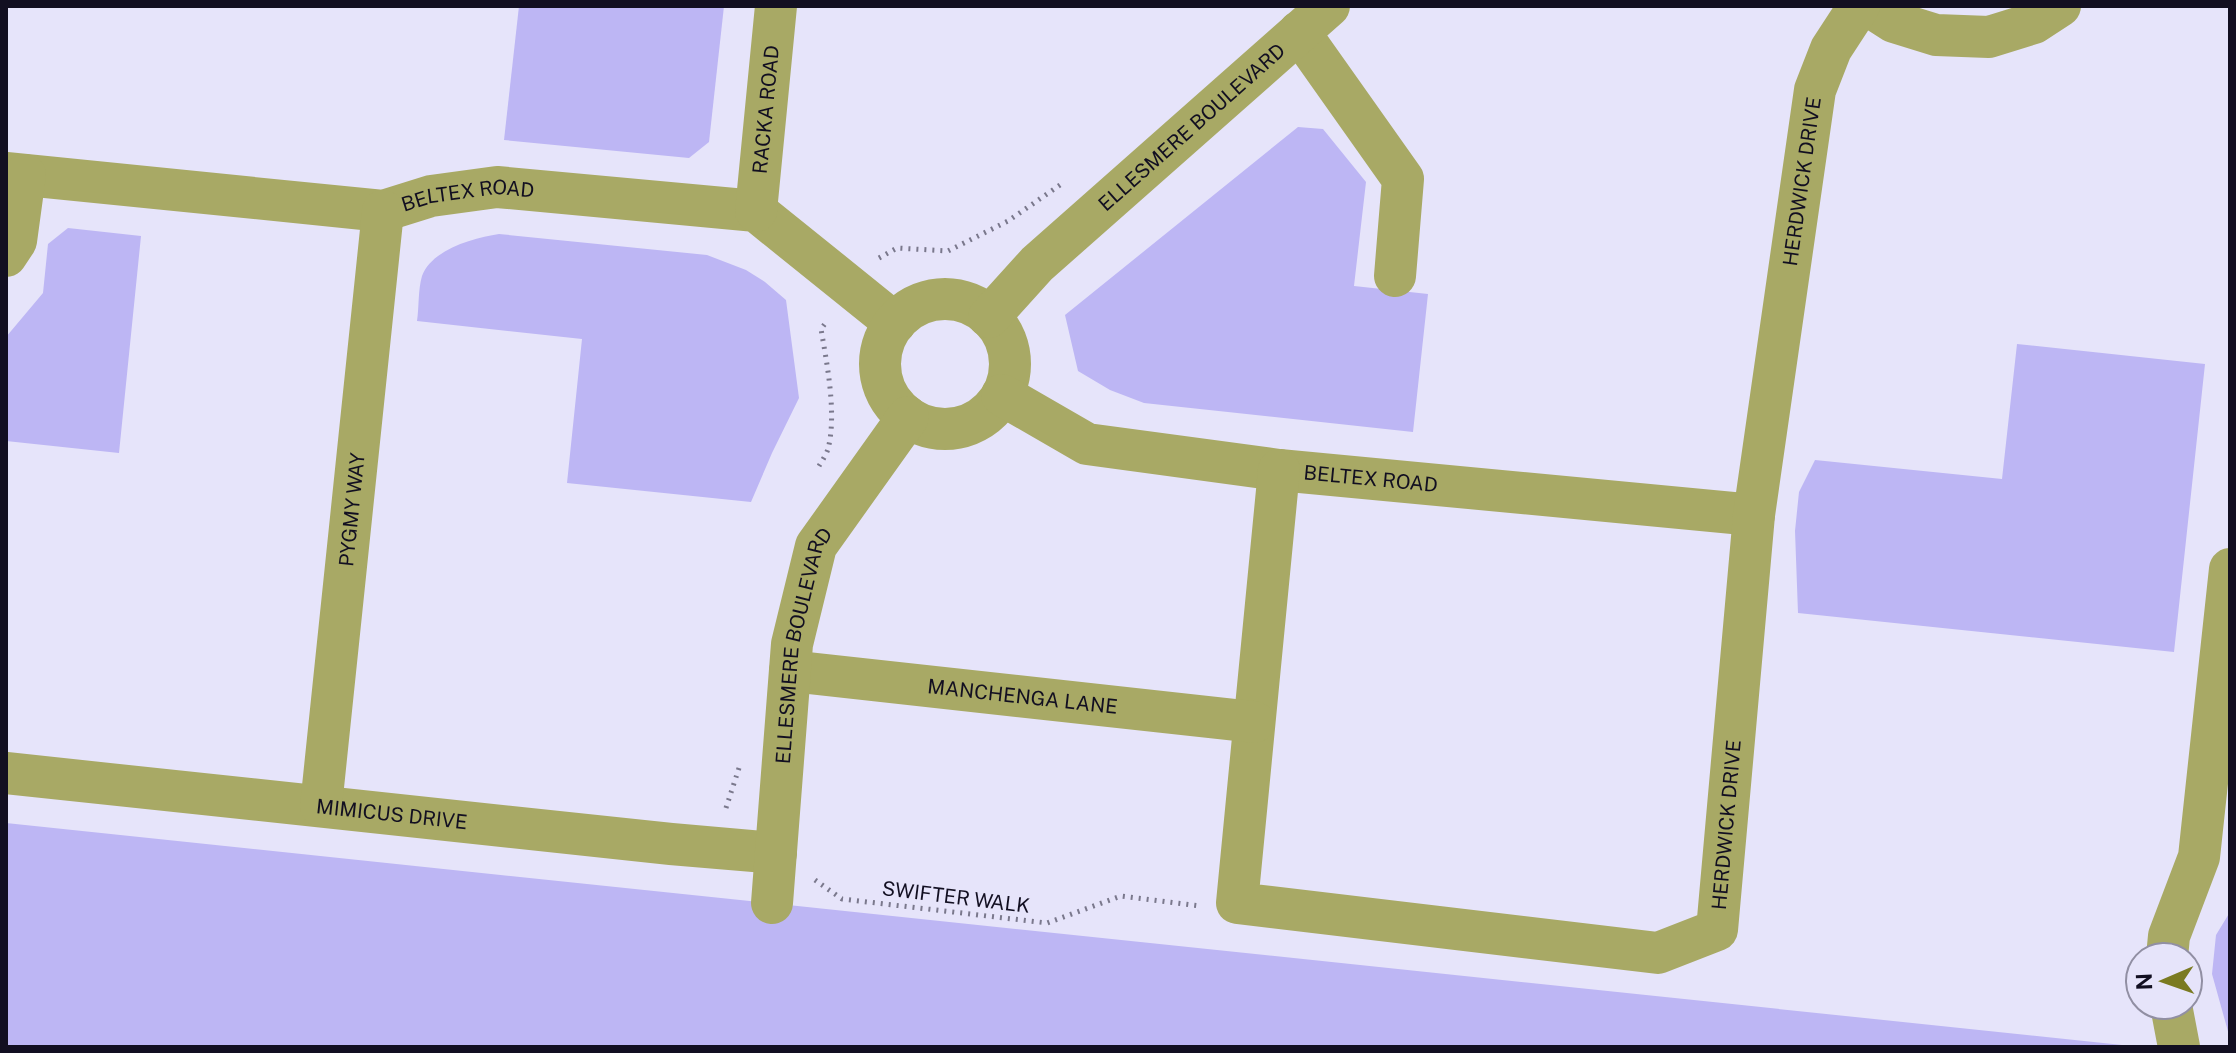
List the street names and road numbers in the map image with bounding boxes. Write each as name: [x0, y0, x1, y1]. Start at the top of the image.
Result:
street label: ELLESMERE BOULEVARD: [1093, 38, 1290, 216]
street label: RACKA ROAD: [748, 44, 784, 175]
street label: HERDWICK DRIVE: [1778, 95, 1826, 268]
street label: BELTEX ROAD: [398, 175, 535, 217]
street label: PYGMY WAY: [334, 451, 370, 568]
street label: BELTEX ROAD: [1303, 460, 1439, 497]
street label: ELLESMERE BOULEVARD: [771, 523, 837, 765]
street label: MANCHENGA LANE: [926, 674, 1119, 719]
street label: HERDWICK DRIVE: [1707, 739, 1746, 911]
street label: MIMICUS DRIVE: [315, 794, 469, 834]
street label: SWIFTER WALK: [881, 876, 1031, 918]

